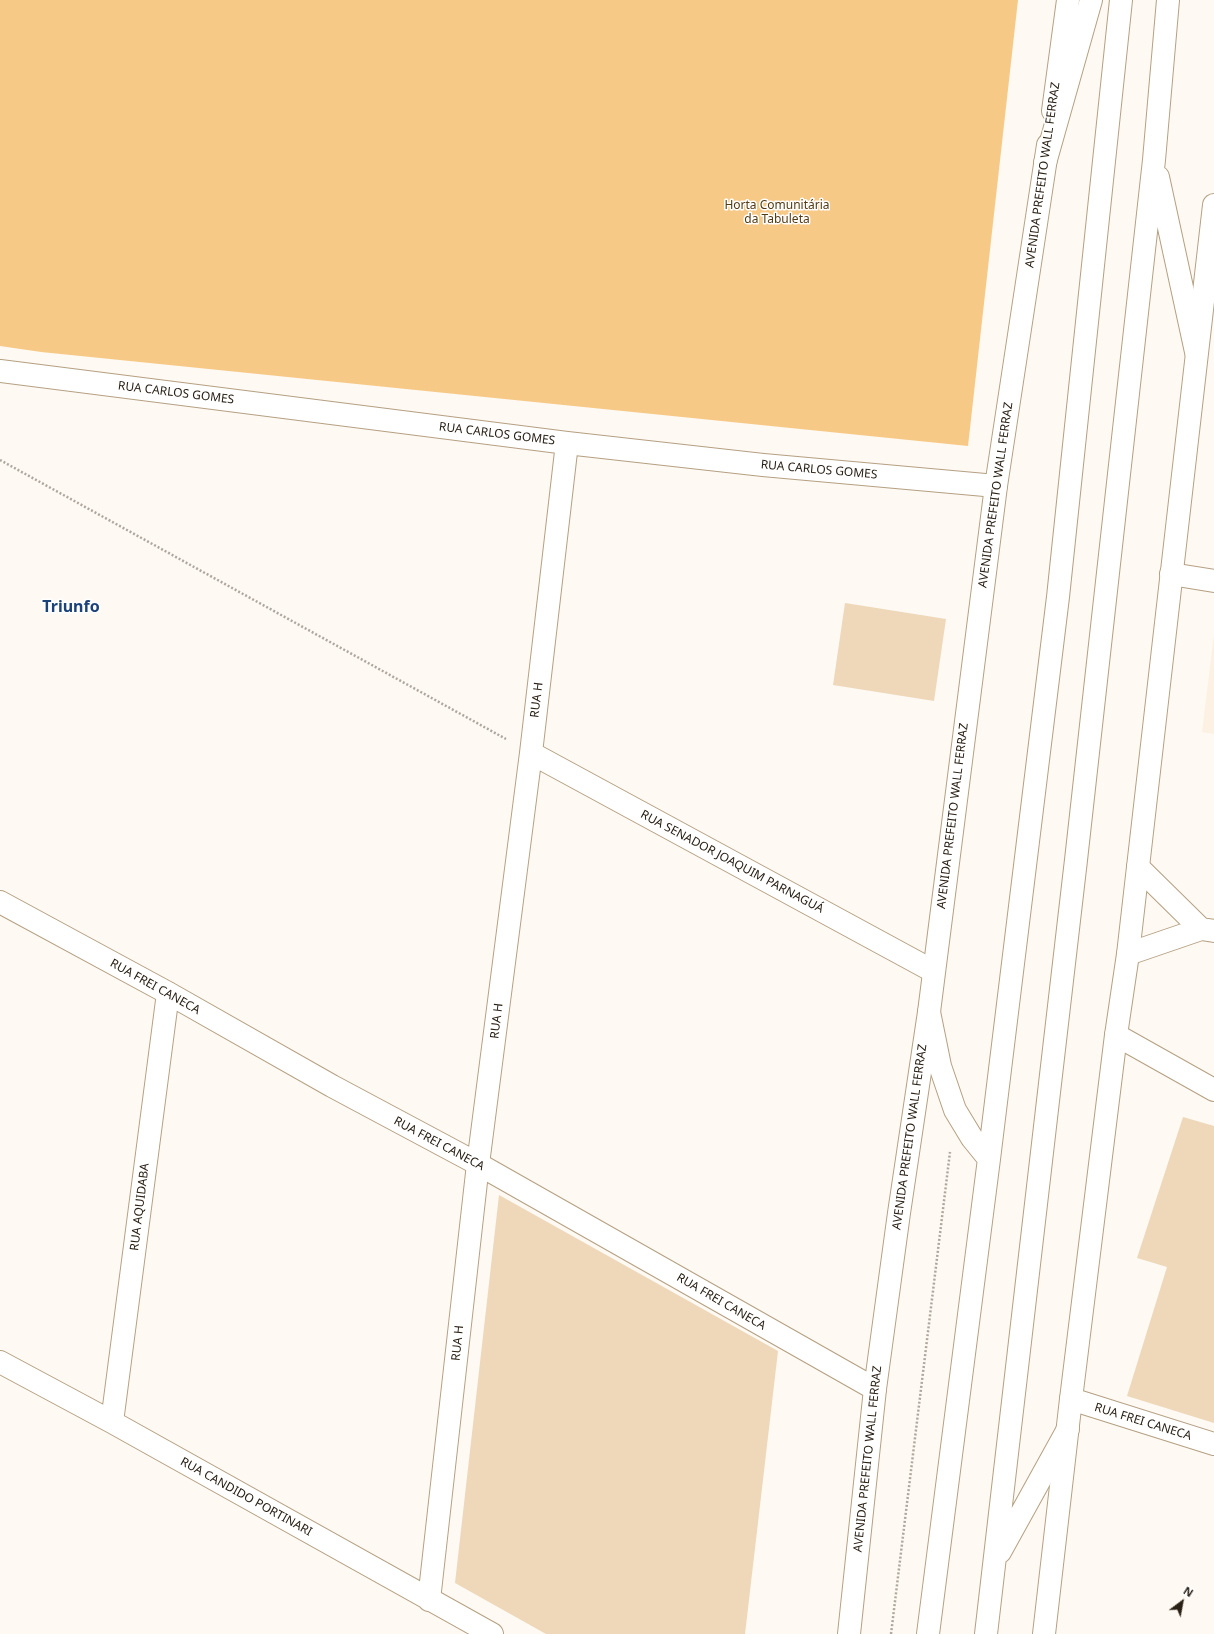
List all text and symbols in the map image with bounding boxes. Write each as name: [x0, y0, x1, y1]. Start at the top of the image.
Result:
street label: AVENIDA PREFEITO WALL FERRAZ: [1023, 81, 1063, 269]
park label: Horta Comunitária da Tabuleta: [724, 199, 830, 227]
street label: RUA CARLOS GOMES: [117, 379, 235, 407]
street label: AVENIDA PREFEITO WALL FERRAZ: [976, 401, 1016, 589]
street label: RUA CARLOS GOMES: [438, 420, 556, 448]
street label: RUA CARLOS GOMES: [760, 458, 878, 482]
district label: Triunfo: [42, 597, 100, 617]
street label: RUA H: [528, 681, 546, 719]
street label: AVENIDA PREFEITO WALL FERRAZ: [934, 722, 972, 910]
street label: RUA SENADOR JOAQUIM PARNAGUÁ: [638, 807, 826, 917]
street label: RUA FREI CANECA: [107, 956, 203, 1018]
street label: RUA H: [488, 1002, 506, 1040]
street label: AVENIDA PREFEITO WALL FERRAZ: [890, 1043, 930, 1231]
street label: RUA FREI CANECA: [391, 1114, 487, 1174]
street label: RUA AQUIDABA: [127, 1162, 153, 1252]
street label: RUA FREI CANECA: [674, 1271, 768, 1333]
street label: RUA H: [449, 1324, 467, 1362]
street label: AVENIDA PREFEITO WALL FERRAZ: [851, 1365, 885, 1553]
street label: RUA FREI CANECA: [1093, 1400, 1193, 1444]
street label: RUA CANDIDO PORTINARI: [178, 1455, 314, 1539]
north arrow: [1162, 1582, 1202, 1622]
text: N: [1181, 1583, 1196, 1600]

